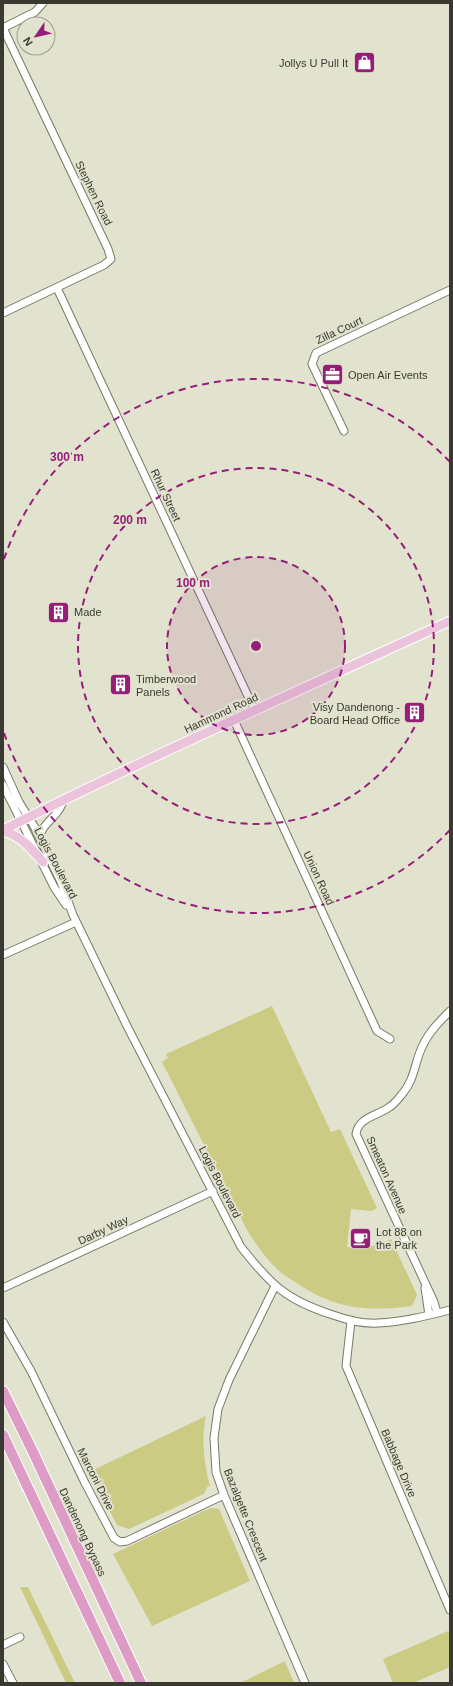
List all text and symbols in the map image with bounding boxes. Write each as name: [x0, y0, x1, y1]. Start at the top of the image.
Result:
north arrow: [16, 16, 56, 56]
text: N: [20, 35, 35, 48]
shop icon: Jollys U Pull It: [351, 50, 377, 76]
place label: Jollys U Pull It: [279, 57, 348, 69]
street label: Stephen Road: [73, 159, 115, 227]
street label: Zilla Court: [314, 314, 364, 346]
office icon: Open Air Events: [320, 362, 346, 388]
place label: Open Air Events: [348, 369, 428, 381]
text: 300 m: [50, 450, 84, 464]
street label: Rhur Street: [149, 467, 183, 523]
text: 200 m: [113, 513, 147, 527]
text: 100 m: [176, 576, 210, 590]
building icon: Made: [46, 599, 72, 625]
place label: Made: [74, 606, 102, 618]
centre of rings: [249, 639, 263, 653]
building icon: Timberwood Panels: [108, 672, 134, 698]
place label: Timberwood Panels: [136, 673, 196, 698]
street label: Hammond Road: [182, 691, 260, 735]
building icon: Visy Dandenong - Board Head Office: [402, 700, 428, 726]
place label: Visy Dandenong - Board Head Office: [310, 701, 400, 726]
street label: Logis Boulevard: [32, 825, 80, 901]
street label: Union Road: [301, 849, 337, 907]
street label: Smeaton Avenue: [365, 1134, 409, 1216]
street label: Logis Boulevard: [197, 1144, 243, 1220]
street label: Darby Way: [76, 1213, 130, 1247]
cafe icon: Lot 88 on the Park: [347, 1225, 373, 1251]
place label: Lot 88 on the Park: [376, 1226, 422, 1251]
street label: Babbage Drive: [379, 1427, 419, 1499]
street label: Marconi Drive: [75, 1446, 117, 1512]
street label: Bazalgette Crescent: [222, 1467, 270, 1563]
street label: Dandenong Bypass: [57, 1486, 109, 1578]

